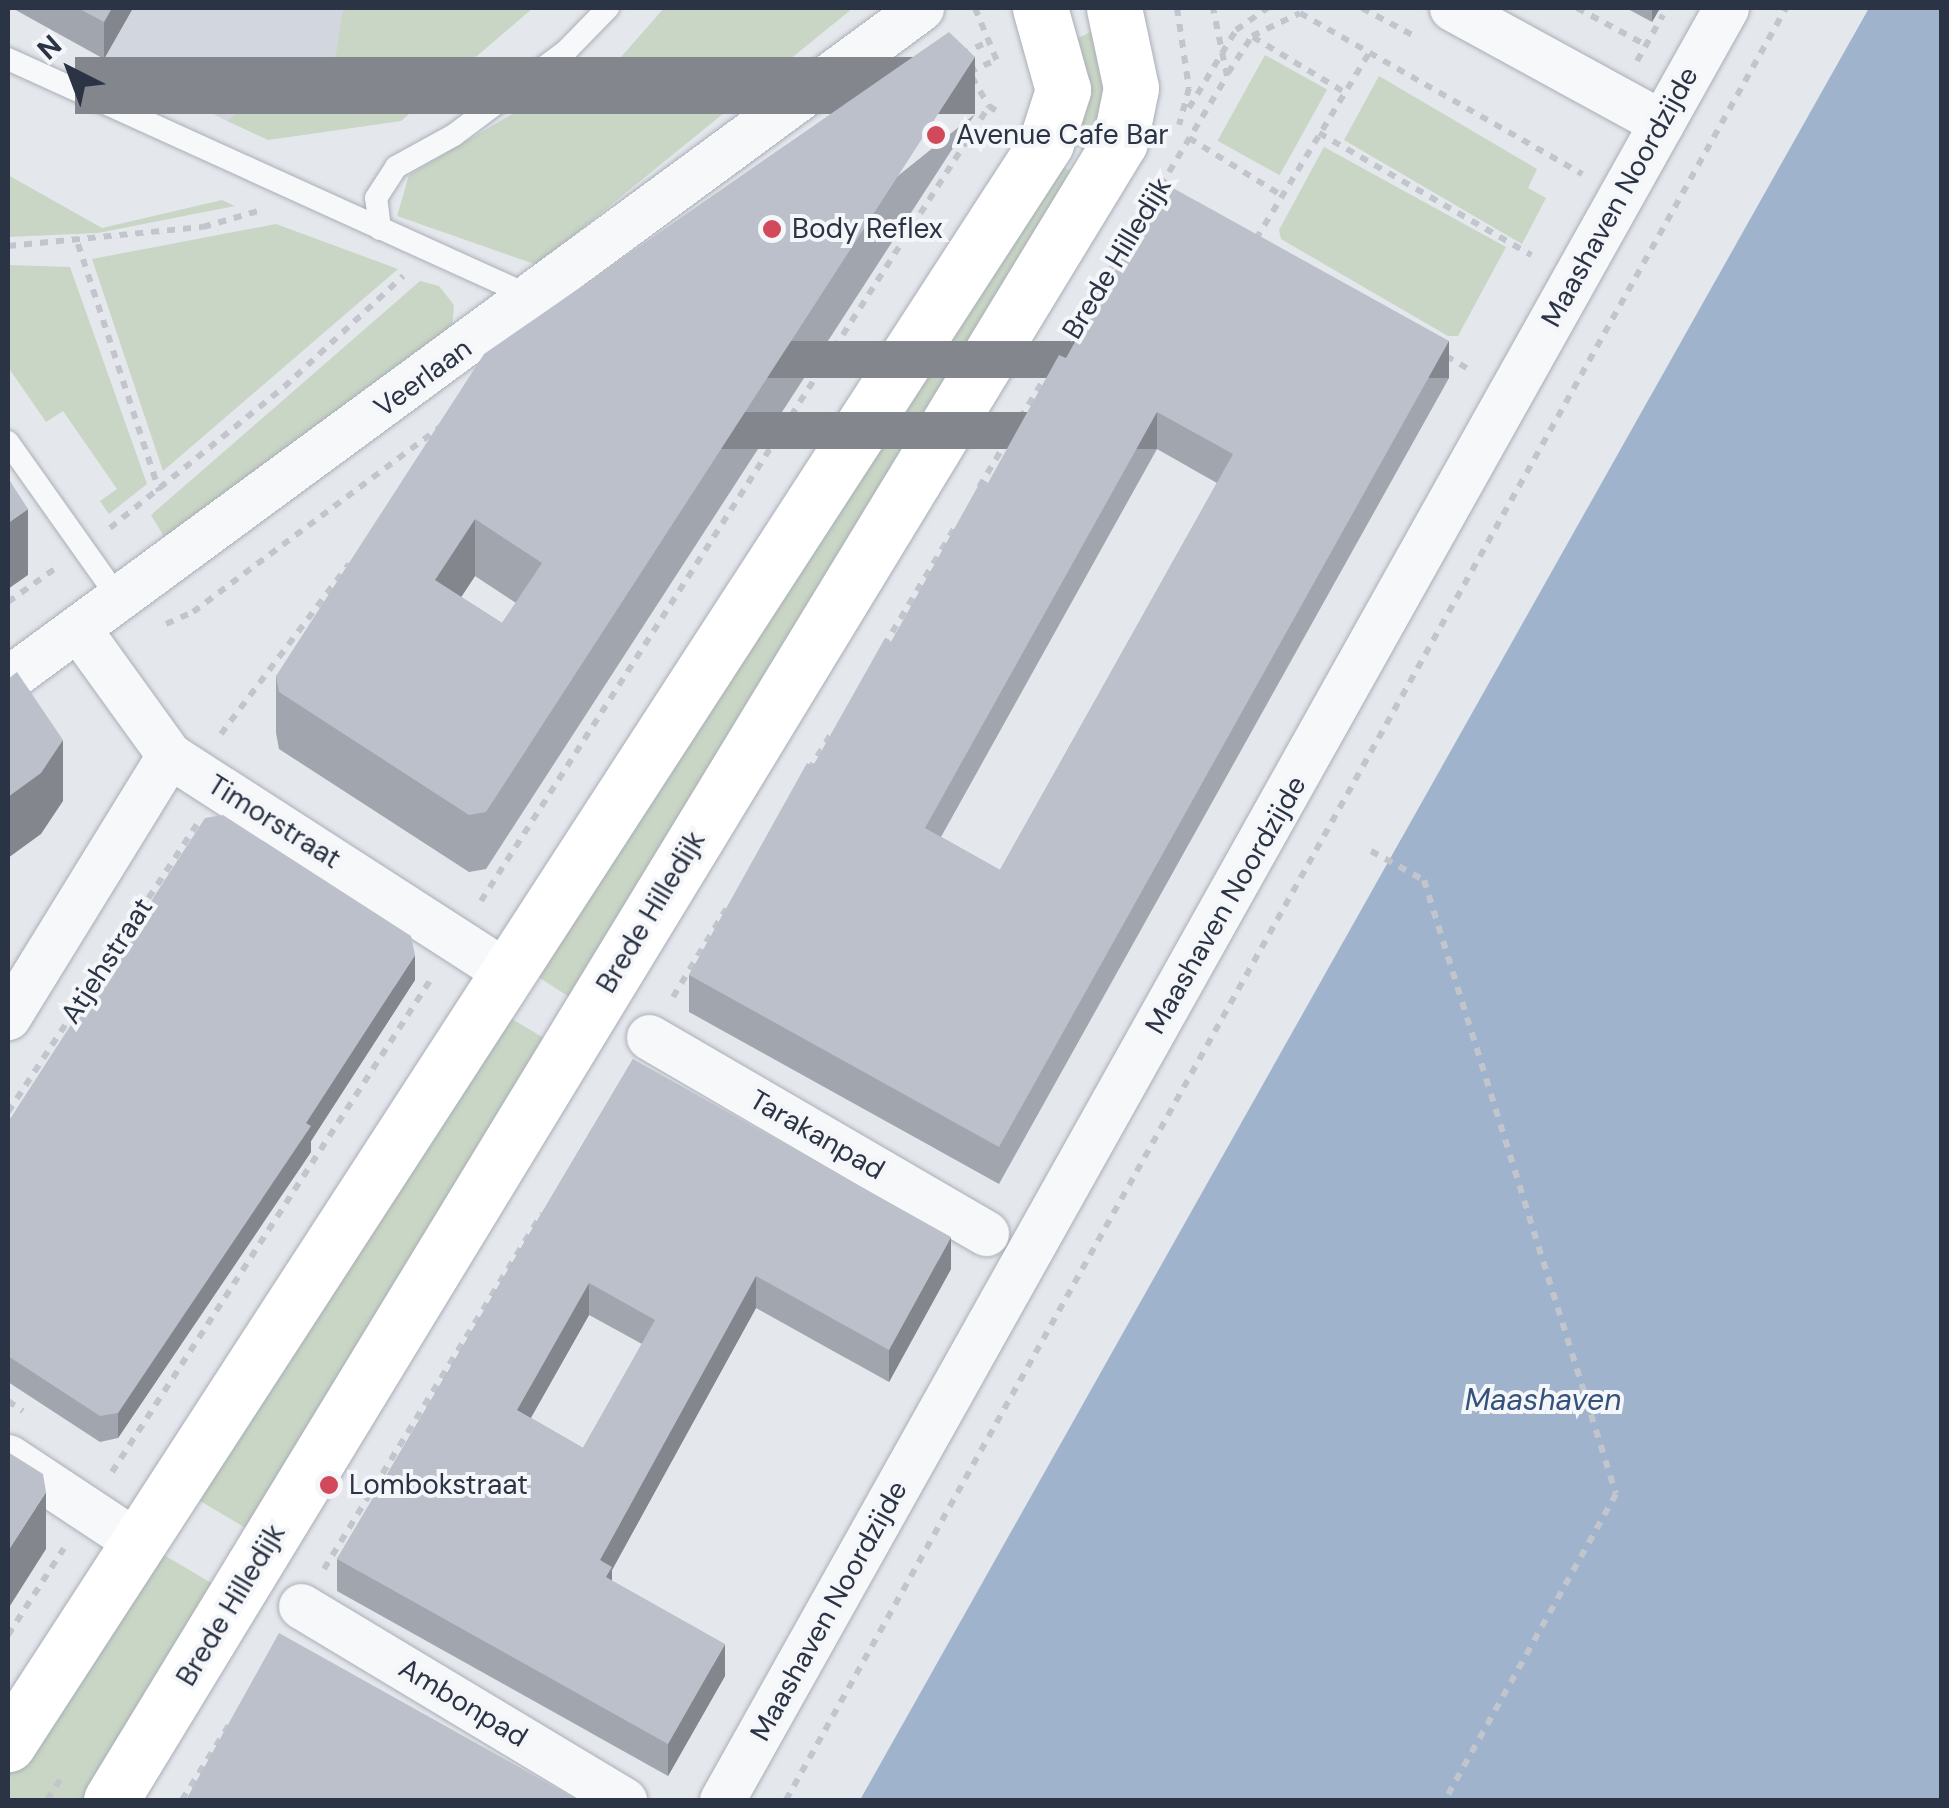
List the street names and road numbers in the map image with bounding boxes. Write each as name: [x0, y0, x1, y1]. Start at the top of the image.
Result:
street label: Maashaven Noordzijde: [1535, 61, 1705, 333]
street label: Brede Hilledijk: [1056, 171, 1178, 345]
street label: Veerlaan: [368, 332, 478, 424]
street label: Timorstraat: [201, 768, 347, 876]
street label: Maashaven Noordzijde: [1138, 770, 1314, 1040]
street label: Brede Hilledijk: [590, 825, 712, 999]
street label: Atjehstraat: [54, 892, 160, 1030]
street label: Tarakanpad: [744, 1083, 890, 1187]
street label: Maashaven Noordzijde: [744, 1475, 914, 1747]
street label: Brede Hilledijk: [170, 1518, 292, 1692]
street label: Ambonpad: [393, 1652, 533, 1754]

